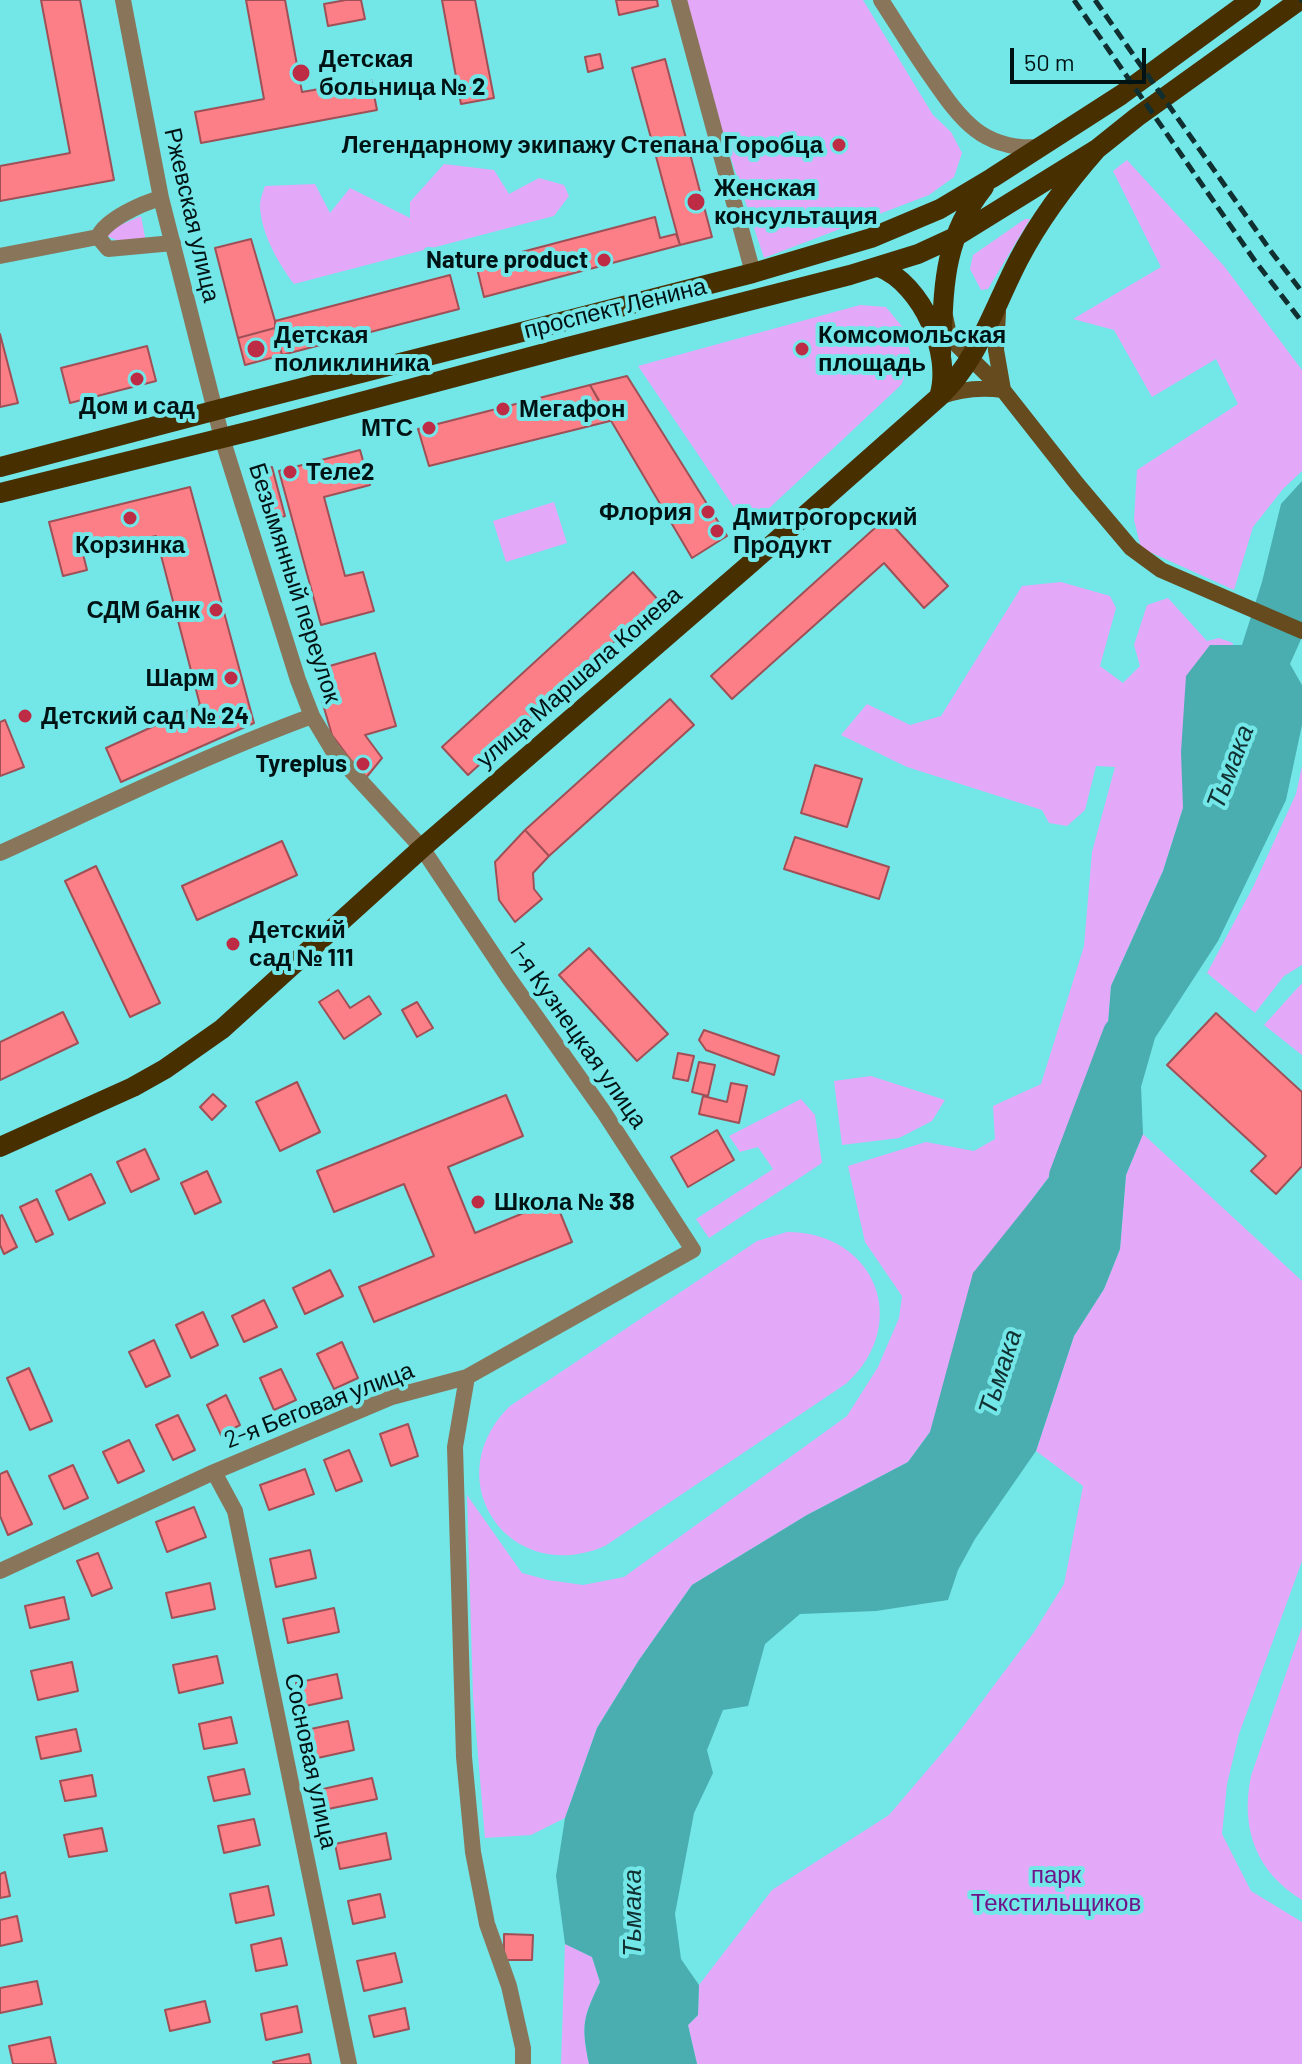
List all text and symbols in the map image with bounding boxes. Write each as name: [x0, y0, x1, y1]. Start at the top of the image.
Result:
scale bar: [1014, 32, 1150, 82]
place label: Детская больница № 2: [319, 45, 485, 101]
text: 50 m: [1024, 47, 1075, 76]
marker: Детская больница № 2: [290, 62, 312, 84]
street label: Ржевская улица: [158, 125, 226, 305]
place label: Легендарному экипажу Степана Горобца: [342, 131, 823, 159]
marker: Легендарному экипажу Степана Горобца: [830, 136, 848, 154]
place label: Женская консультация: [714, 174, 878, 230]
marker: Женская консультация: [685, 191, 707, 213]
place label: Nature product: [426, 246, 588, 274]
marker: Nature product: [595, 251, 613, 269]
street label: проспект Ленина: [521, 271, 709, 345]
place label: Детская поликлиника: [274, 321, 429, 377]
place label: Комсомольская площадь: [818, 321, 1006, 377]
marker: Детская поликлиника: [245, 338, 267, 360]
marker: Комсомольская площадь: [793, 340, 811, 358]
marker: Дом и сад: [128, 370, 146, 388]
place label: Дом и сад: [79, 392, 195, 420]
place label: Мегафон: [519, 395, 626, 423]
marker: Мегафон: [494, 400, 512, 418]
place label: МТС: [361, 414, 413, 442]
marker: МТС: [420, 419, 438, 437]
place label: Теле2: [306, 458, 375, 486]
street label: Безымянный переулок: [243, 459, 347, 707]
marker: Теле2: [281, 463, 299, 481]
place label: Флория: [599, 498, 692, 526]
marker: Флория: [699, 503, 717, 521]
place label: Дмитрогорский Продукт: [733, 503, 918, 559]
marker: Корзинка: [121, 509, 139, 527]
marker: Дмитрогорский Продукт: [708, 522, 726, 540]
place label: Корзинка: [75, 531, 185, 559]
street label: улица Маршала Конева: [471, 580, 687, 774]
place label: СДМ банк: [86, 596, 200, 624]
marker: СДМ банк: [207, 601, 225, 619]
place label: Шарм: [145, 664, 215, 692]
marker: Шарм: [222, 669, 240, 687]
place label: Детский сад № 24: [41, 702, 249, 730]
marker: Детский сад № 24: [16, 707, 34, 725]
water label: Тьмака: [1200, 720, 1260, 814]
place label: Tyreplus: [256, 750, 347, 778]
marker: Tyreplus: [354, 755, 372, 773]
place label: Детский сад № 111: [249, 916, 353, 972]
marker: Детский сад № 111: [224, 935, 242, 953]
street label: 1-я Кузнецкая улица: [503, 936, 653, 1134]
place label: Школа № 38: [494, 1188, 635, 1216]
marker: Школа № 38: [469, 1193, 487, 1211]
water label: Тьмака: [972, 1325, 1028, 1419]
street label: 2-я Беговая улица: [220, 1356, 418, 1454]
street label: Сосновая улица: [278, 1671, 344, 1851]
park label: парк Текстильщиков: [971, 1861, 1141, 1917]
water label: Тьмака: [616, 1869, 648, 1957]

